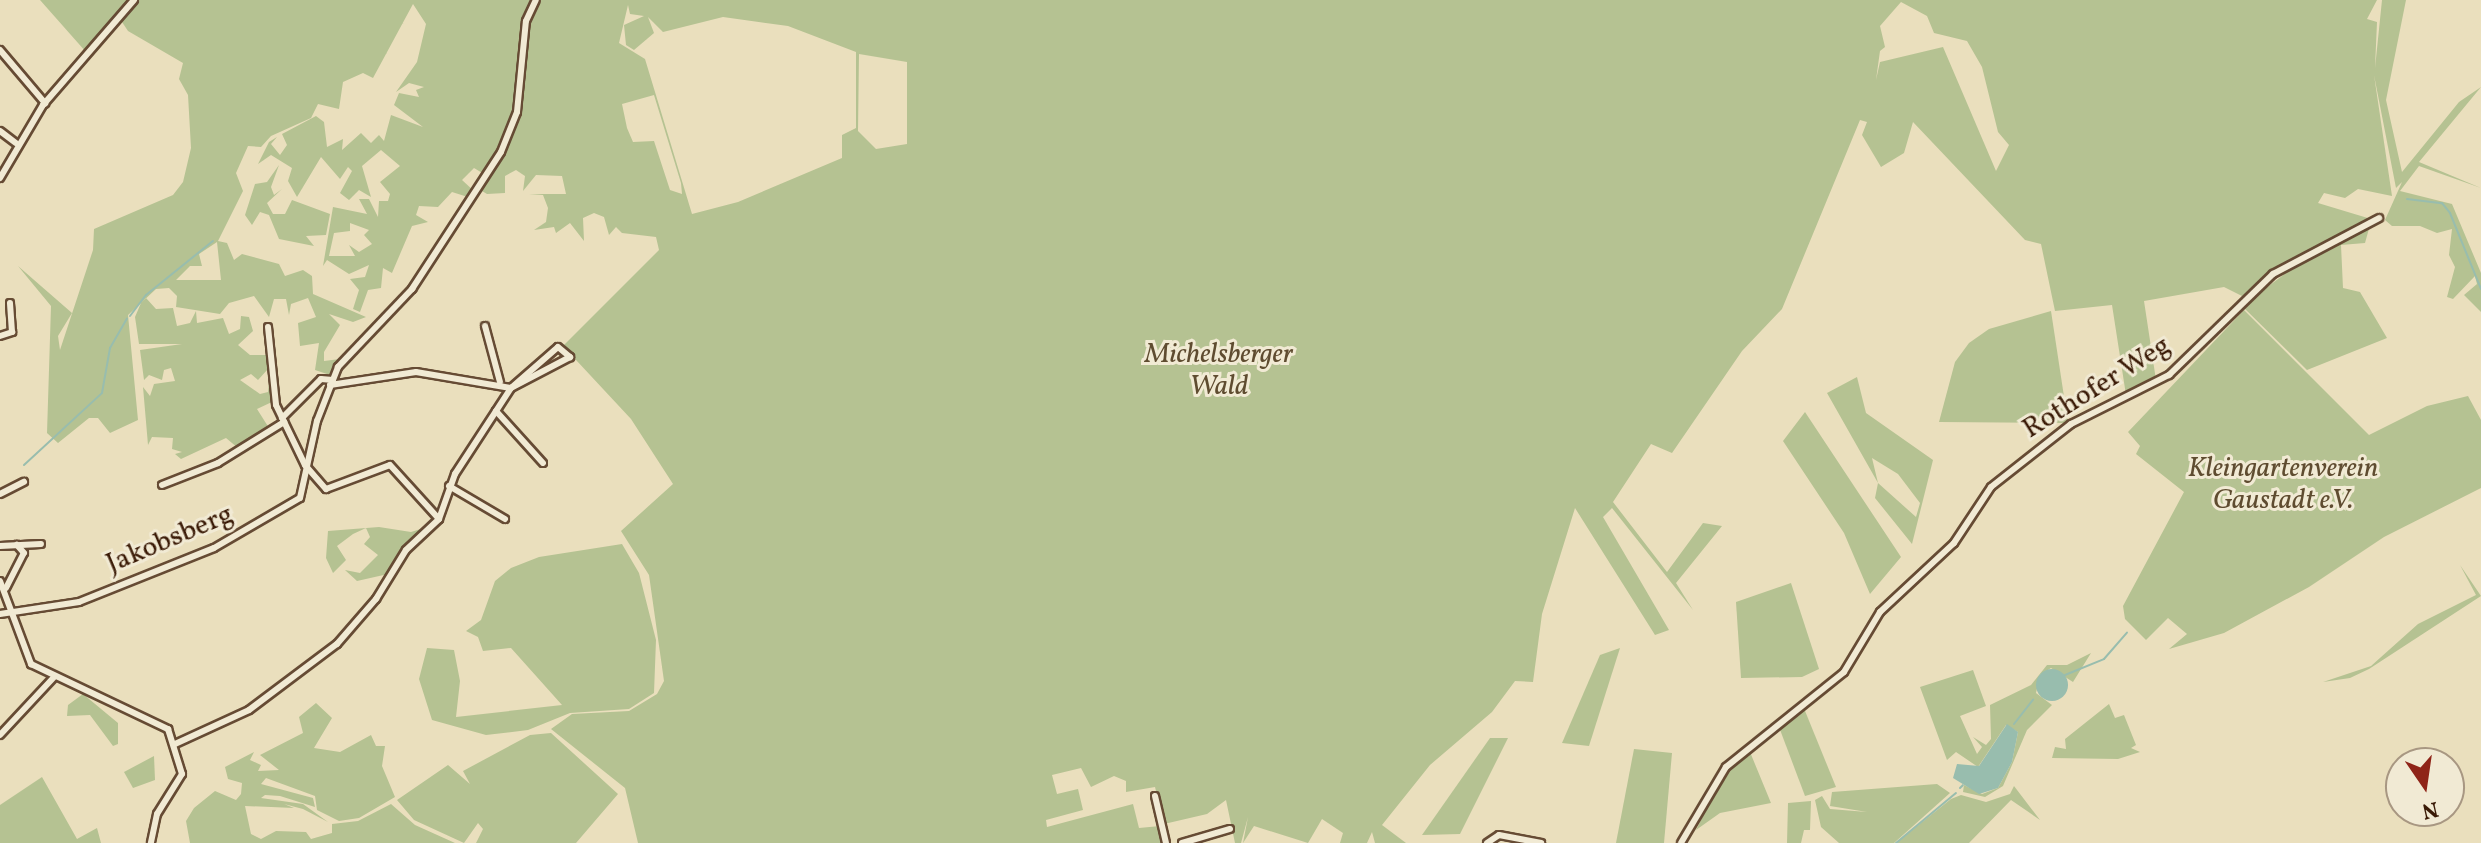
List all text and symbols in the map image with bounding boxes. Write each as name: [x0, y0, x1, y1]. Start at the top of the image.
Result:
street label: Rothofer Weg: [2017, 329, 2177, 447]
park label: Michelsberger Wald: [1145, 338, 1293, 404]
park label: Kleingartenverein Gaustadt e.V.: [2188, 452, 2378, 518]
street label: Jakobsberg: [102, 498, 238, 582]
north arrow: [2385, 747, 2465, 827]
text: N: [2419, 792, 2441, 826]

